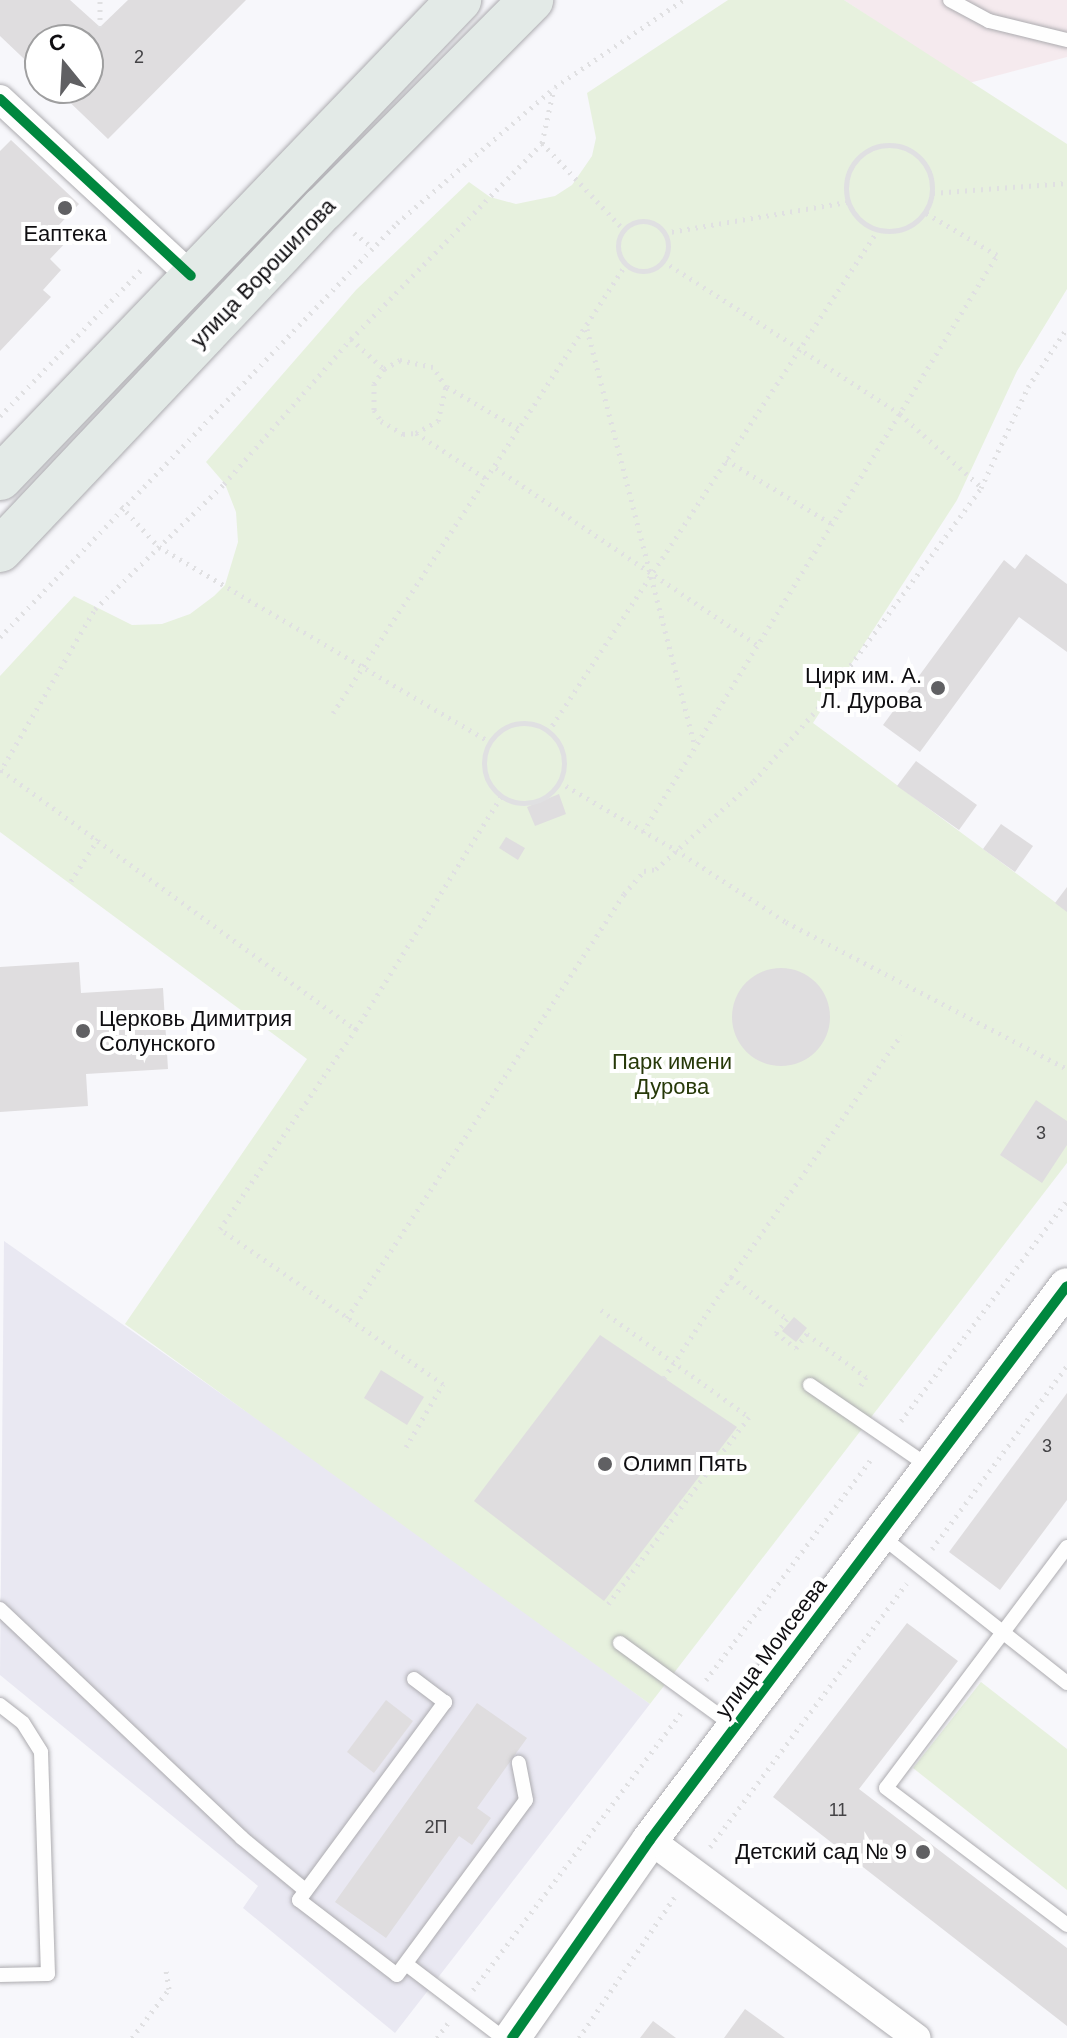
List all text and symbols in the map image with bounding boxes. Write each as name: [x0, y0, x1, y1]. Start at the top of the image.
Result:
north arrow: [24, 24, 104, 104]
text: С: [46, 28, 68, 57]
house number: 2: [134, 46, 144, 68]
street label: улица Ворошилова: [185, 193, 341, 353]
marker: Еаптека: [56, 199, 74, 217]
place label: Еаптека: [23, 221, 107, 247]
place label: Цирк им. А. Л. Дурова: [805, 662, 922, 714]
marker: Цирк им. А. Л. Дурова: [929, 679, 947, 697]
place label: Церковь Димитрия Солунского: [99, 1005, 292, 1056]
marker: Церковь Димитрия Солунского: [74, 1022, 92, 1040]
park label: Парк имени Дурова: [612, 1048, 732, 1100]
house number: 3: [1036, 1122, 1046, 1144]
house number: 3: [1042, 1435, 1052, 1457]
place label: Олимп Пять: [623, 1451, 747, 1477]
marker: Олимп Пять: [594, 1453, 616, 1475]
street label: улица Моисеева: [710, 1573, 832, 1723]
house number: 11: [829, 1799, 847, 1821]
house number: 2П: [425, 1816, 447, 1838]
place label: Детский сад № 9: [735, 1839, 907, 1865]
marker: Детский сад № 9: [914, 1843, 932, 1861]

